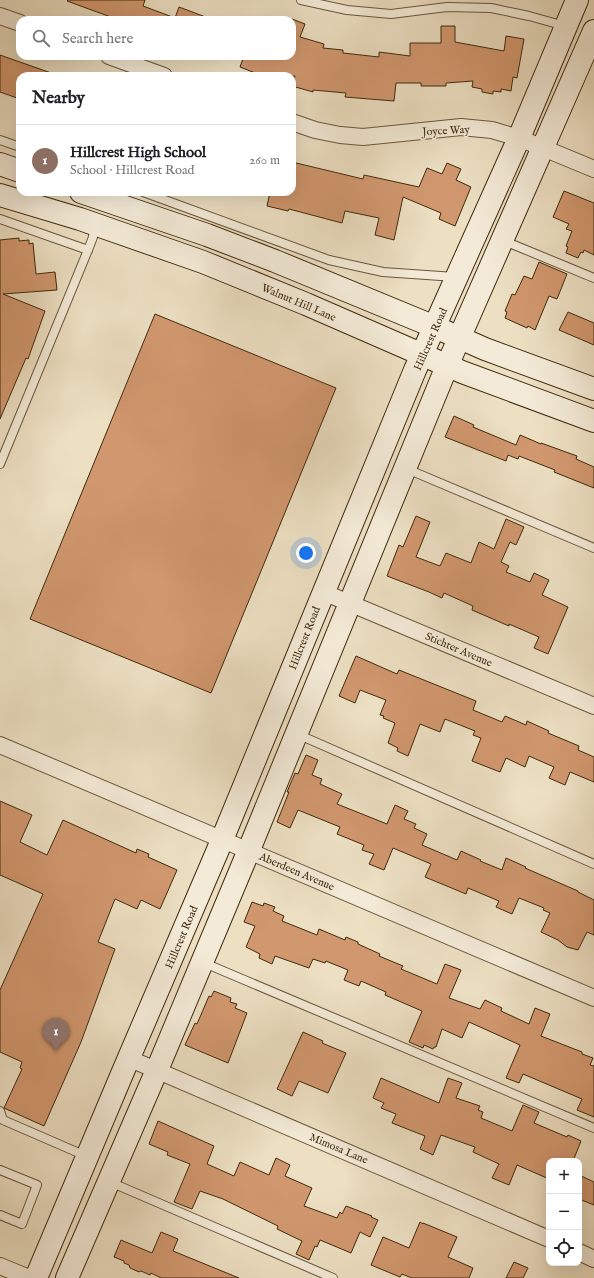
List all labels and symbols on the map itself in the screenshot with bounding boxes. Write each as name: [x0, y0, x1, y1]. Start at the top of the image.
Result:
street label: Joyce Way: [420, 123, 471, 139]
street label: Walnut Hill Lane: [259, 281, 338, 325]
street label: Hillcrest Road: [411, 306, 451, 373]
your location: [296, 543, 316, 563]
street label: Hillcrest Road: [286, 605, 324, 672]
street label: Stichter Avenue: [423, 629, 494, 670]
street label: Aberdeen Avenue: [256, 849, 336, 894]
street label: Hillcrest Road: [162, 904, 202, 971]
pin: 1: [43, 1018, 69, 1051]
street label: Mimosa Lane: [307, 1130, 370, 1168]

